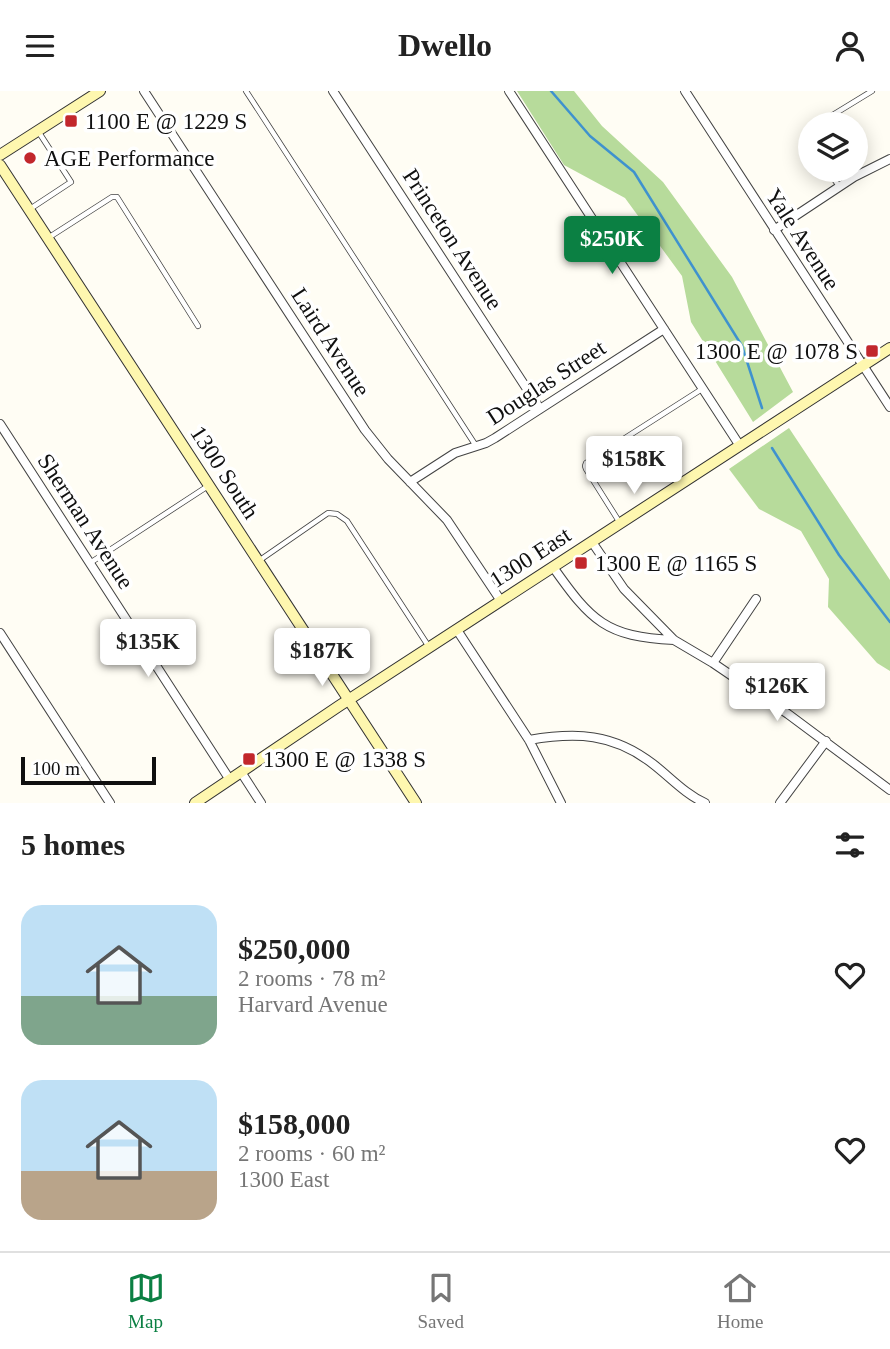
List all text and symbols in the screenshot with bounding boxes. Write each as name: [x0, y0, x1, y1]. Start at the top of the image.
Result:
icon: menu: [21, 27, 59, 65]
text: Dwello: [398, 27, 492, 63]
icon: person: [831, 27, 869, 65]
place label: 1100 E @ 1229 S: [85, 109, 247, 134]
map controls: [798, 112, 868, 182]
button: layers: [798, 112, 868, 182]
marker: 1100 E @ 1229 S: [63, 113, 79, 129]
place label: AGE Performance: [44, 146, 215, 171]
marker: AGE Performance: [22, 150, 38, 166]
street label: Princeton Avenue: [398, 164, 507, 314]
street label: Yale Avenue: [761, 184, 844, 294]
pin: $250K: [563, 216, 661, 276]
text: $250K: [580, 226, 644, 251]
street label: Laird Avenue: [286, 283, 375, 401]
street label: Douglas Street: [482, 335, 611, 430]
place label: 1300 E @ 1078 S: [695, 339, 858, 364]
marker: 1300 E @ 1078 S: [864, 343, 880, 359]
street label: 1300 South: [185, 421, 264, 524]
pin: $158K: [585, 437, 683, 496]
text: $158K: [602, 446, 666, 471]
street label: Sherman Avenue: [33, 449, 139, 594]
street label: 1300 East: [485, 522, 576, 593]
place label: 1300 E @ 1165 S: [595, 551, 757, 576]
marker: 1300 E @ 1165 S: [573, 555, 589, 571]
pin: $135K: [99, 619, 197, 679]
text: $135K: [116, 629, 180, 654]
pin: $187K: [273, 629, 371, 688]
text: $187K: [290, 638, 354, 663]
pin: $126K: [728, 663, 826, 723]
text: $126K: [745, 673, 809, 698]
place label: 1300 E @ 1338 S: [263, 747, 426, 772]
marker: 1300 E @ 1338 S: [241, 751, 257, 767]
scale bar: [21, 754, 156, 786]
text: 100 m: [32, 758, 80, 779]
icon: filters: [831, 826, 869, 864]
text: 5 homes: [21, 828, 125, 861]
text: $250,000: [238, 932, 351, 965]
icon: home: [77, 933, 161, 1017]
icon: heart: [831, 956, 869, 994]
text: 2 rooms · 78 m²: [238, 966, 385, 991]
text: Harvard Avenue: [238, 992, 388, 1017]
text: $158,000: [238, 1107, 351, 1140]
icon: home: [77, 1108, 161, 1192]
icon: heart: [831, 1131, 869, 1169]
text: 2 rooms · 60 m²: [238, 1141, 385, 1166]
text: 1300 East: [238, 1167, 329, 1192]
tab: Map: [127, 1269, 165, 1333]
tab: Saved: [418, 1269, 464, 1333]
tab: Home: [717, 1269, 763, 1333]

